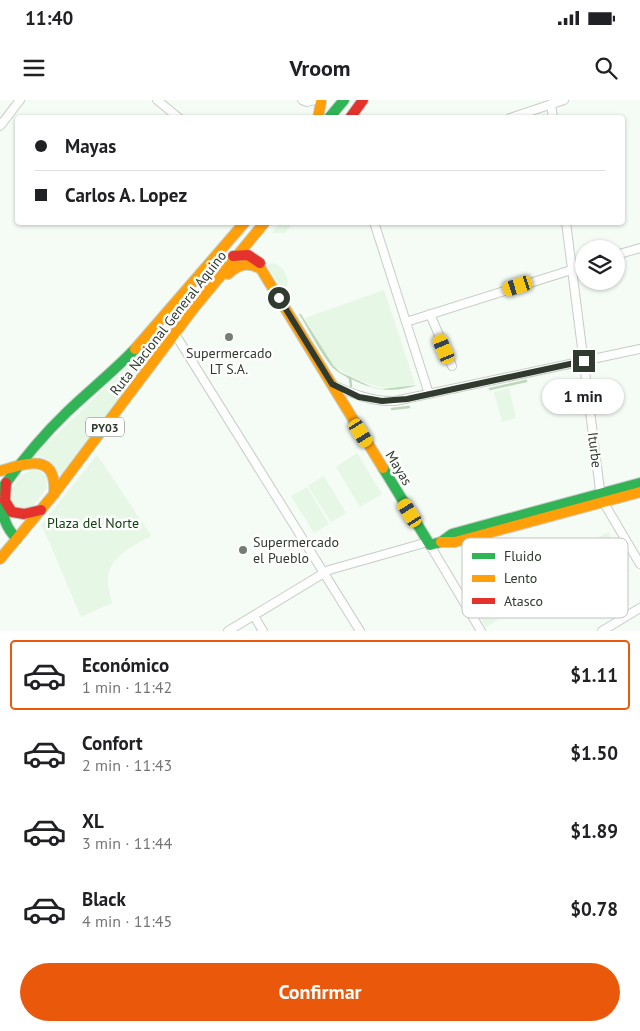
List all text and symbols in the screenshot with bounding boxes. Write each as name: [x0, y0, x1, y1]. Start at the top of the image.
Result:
text: 11:40: [25, 6, 73, 30]
icon: menu: [20, 54, 48, 82]
text: Vroom: [289, 54, 351, 82]
icon: search: [592, 54, 620, 82]
text: Mayas: [65, 134, 116, 158]
text: Carlos A. Lopez: [65, 183, 187, 207]
map controls: [575, 240, 625, 290]
button: layers: [575, 240, 625, 290]
street label: Ruta Nacional General Aquino: [106, 247, 230, 399]
car: [501, 274, 534, 298]
route start: [268, 287, 290, 309]
marker: Supermercado LT S.A.: [223, 331, 235, 343]
car: [431, 332, 456, 366]
place label: Supermercado LT S.A.: [186, 344, 272, 378]
route end: [573, 350, 595, 372]
callout: 1 min: [543, 378, 625, 414]
text: 1 min: [563, 386, 603, 406]
car: [346, 416, 375, 450]
road number: PY03: [86, 418, 124, 437]
street label: Iturbe: [584, 431, 606, 469]
street label: Mayas: [382, 447, 416, 489]
car: [395, 496, 424, 530]
park label: Plaza del Norte: [47, 514, 139, 532]
place label: Supermercado el Pueblo: [253, 533, 339, 567]
legend: [462, 538, 628, 618]
marker: Supermercado el Pueblo: [237, 544, 249, 556]
text: Fluido: [504, 547, 542, 565]
text: Lento: [504, 569, 537, 587]
text: Atasco: [504, 592, 543, 610]
icon: car: [22, 653, 67, 698]
text: Económico: [82, 653, 169, 677]
text: $1.11: [570, 663, 618, 687]
text: 1 min · 11:42: [82, 677, 172, 697]
icon: car: [22, 731, 67, 776]
text: Confort: [82, 731, 143, 755]
text: $1.50: [570, 741, 618, 765]
text: 2 min · 11:43: [82, 755, 172, 775]
icon: car: [22, 809, 67, 854]
text: XL: [82, 809, 104, 833]
text: $1.89: [570, 819, 618, 843]
text: 3 min · 11:44: [82, 833, 172, 853]
icon: car: [22, 887, 67, 932]
text: Black: [82, 887, 126, 911]
text: $0.78: [570, 897, 618, 921]
text: 4 min · 11:45: [82, 911, 172, 931]
button: Confirmar: [20, 963, 620, 1021]

